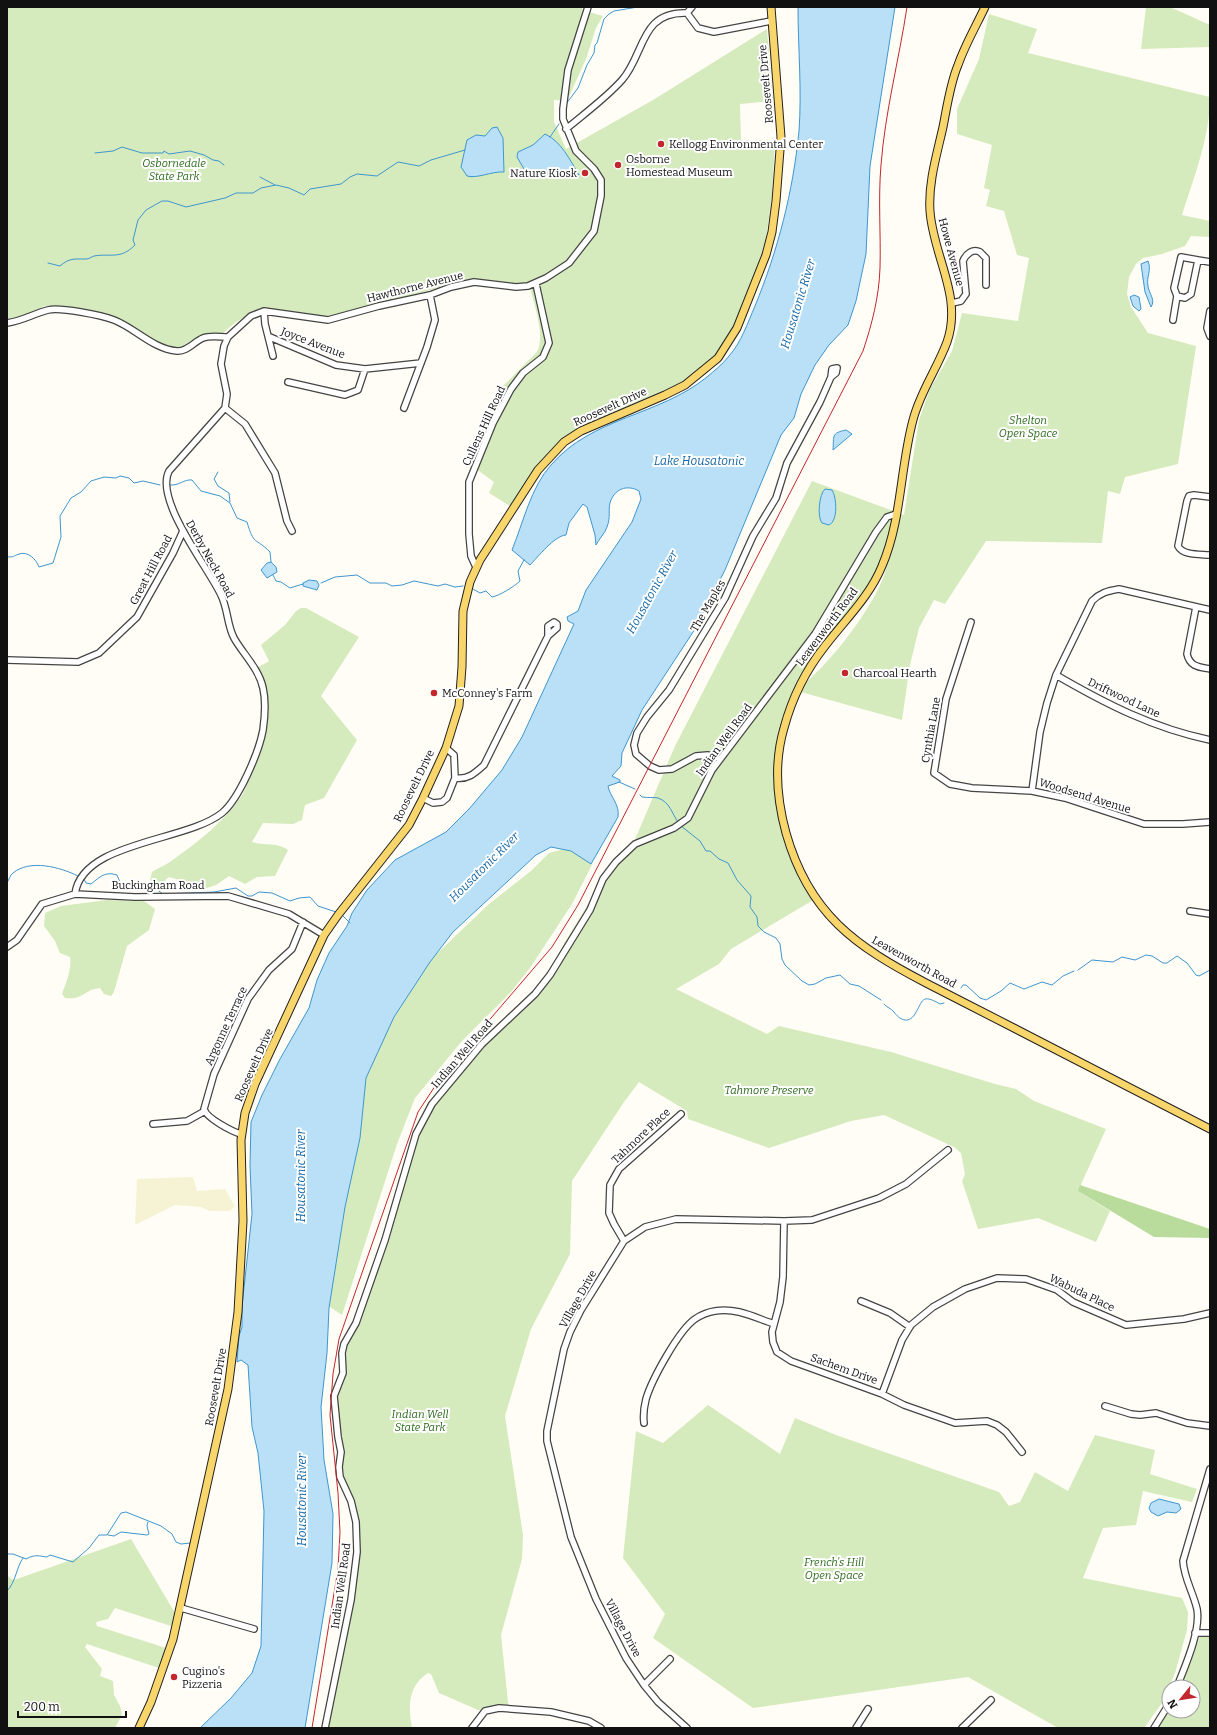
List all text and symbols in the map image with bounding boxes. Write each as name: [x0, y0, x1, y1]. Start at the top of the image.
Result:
street label: Roosevelt Drive: [756, 44, 776, 124]
place label: Kellogg Environmental Center: [669, 138, 823, 151]
marker: Kellogg Environmental Center: [656, 139, 666, 149]
place label: Osborne Homestead Museum: [626, 153, 733, 179]
park label: Osbornedale State Park: [142, 157, 206, 183]
marker: Osborne Homestead Museum: [613, 160, 623, 170]
place label: Nature Kiosk: [510, 167, 578, 180]
marker: Nature Kiosk: [580, 168, 590, 178]
street label: Howe Avenue: [936, 216, 966, 288]
water label: Housatonic River: [778, 257, 819, 350]
street label: Hawthorne Avenue: [365, 269, 465, 305]
street label: Joyce Avenue: [278, 324, 347, 361]
street label: Cullens Hill Road: [460, 383, 508, 468]
street label: Roosevelt Drive: [571, 385, 649, 429]
park label: Shelton Open Space: [999, 414, 1058, 440]
water label: Lake Housatonic: [654, 454, 745, 468]
street label: Derby Neck Road: [183, 518, 237, 601]
street label: Great Hill Road: [127, 532, 175, 607]
water label: Housatonic River: [623, 547, 681, 636]
street label: The Maples: [688, 578, 728, 634]
street label: Leavenworth Road: [793, 585, 861, 669]
place label: Charcoal Hearth: [853, 667, 937, 680]
marker: Charcoal Hearth: [840, 668, 850, 678]
street label: Driftwood Lane: [1086, 676, 1162, 720]
place label: McConney's Farm: [442, 687, 533, 700]
marker: McConney's Farm: [429, 688, 439, 698]
street label: Cynthia Lane: [919, 696, 943, 764]
street label: Indian Well Road: [693, 701, 755, 779]
street label: Roosevelt Drive: [391, 748, 437, 824]
street label: Woodsend Avenue: [1038, 776, 1132, 816]
water label: Housatonic River: [446, 828, 523, 905]
street label: Buckingham Road: [112, 879, 205, 892]
street label: Leavenworth Road: [870, 933, 959, 991]
street label: Argonne Terrace: [202, 985, 250, 1067]
street label: Indian Well Road: [429, 1017, 496, 1091]
street label: Roosevelt Drive: [232, 1026, 276, 1104]
park label: Tahmore Preserve: [724, 1084, 814, 1097]
street label: Tahmore Place: [609, 1106, 673, 1166]
water label: Housatonic River: [294, 1129, 308, 1222]
street label: Village Drive: [557, 1268, 599, 1330]
street label: Wabuda Place: [1047, 1272, 1117, 1314]
street label: Roosevelt Drive: [203, 1347, 229, 1427]
street label: Sachem Drive: [809, 1351, 879, 1387]
park label: Indian Well State Park: [391, 1408, 449, 1434]
water label: Housatonic River: [295, 1453, 309, 1546]
street label: Indian Well Road: [329, 1542, 354, 1630]
park label: French's Hill Open Space: [804, 1556, 864, 1582]
street label: Village Drive: [602, 1597, 644, 1659]
place label: Cugino's Pizzeria: [182, 1665, 225, 1691]
marker: Cugino's Pizzeria: [169, 1672, 179, 1682]
north arrow: [1161, 1679, 1201, 1719]
scale bar: [18, 1693, 126, 1719]
text: N: [1165, 1696, 1181, 1711]
text: 200 m: [24, 1700, 60, 1714]

